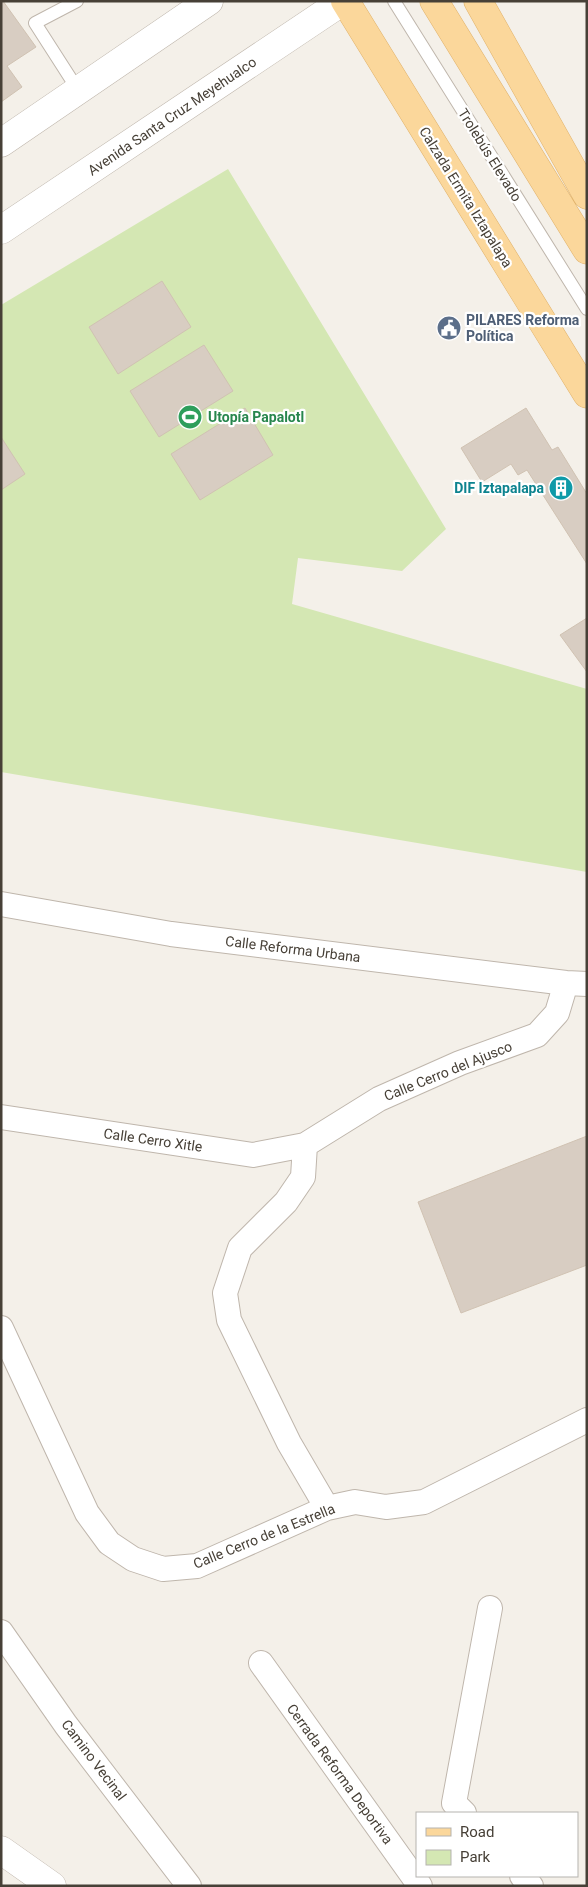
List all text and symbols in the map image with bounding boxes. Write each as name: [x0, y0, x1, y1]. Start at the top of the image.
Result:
street label: Avenida Santa Cruz Meyehualco: [85, 54, 259, 178]
street label: Trolebús Elevado: [455, 106, 525, 204]
street label: Calzada Ermita Iztapalapa: [416, 124, 516, 270]
place label: PILARES Reforma Política: [466, 312, 580, 344]
public building icon: PILARES Reforma Política: [436, 315, 462, 341]
sports icon: Utopía Papalotl: [177, 404, 203, 430]
place label: Utopía Papalotl: [208, 409, 304, 425]
building icon: DIF Iztapalapa: [548, 475, 574, 501]
place label: DIF Iztapalapa: [454, 480, 544, 496]
street label: Calle Reforma Urbana: [224, 933, 362, 965]
street label: Calle Cerro del Ajusco: [382, 1038, 514, 1104]
street label: Calle Cerro Xitle: [103, 1125, 203, 1155]
street label: Calle Cerro de la Estrella: [191, 1500, 337, 1572]
street label: Cerrada Reforma Deportiva: [284, 1701, 396, 1847]
street label: Camino Vecinal: [58, 1716, 130, 1804]
legend: [416, 1812, 578, 1877]
text: Road: [460, 1823, 494, 1841]
text: Park: [460, 1848, 491, 1866]

